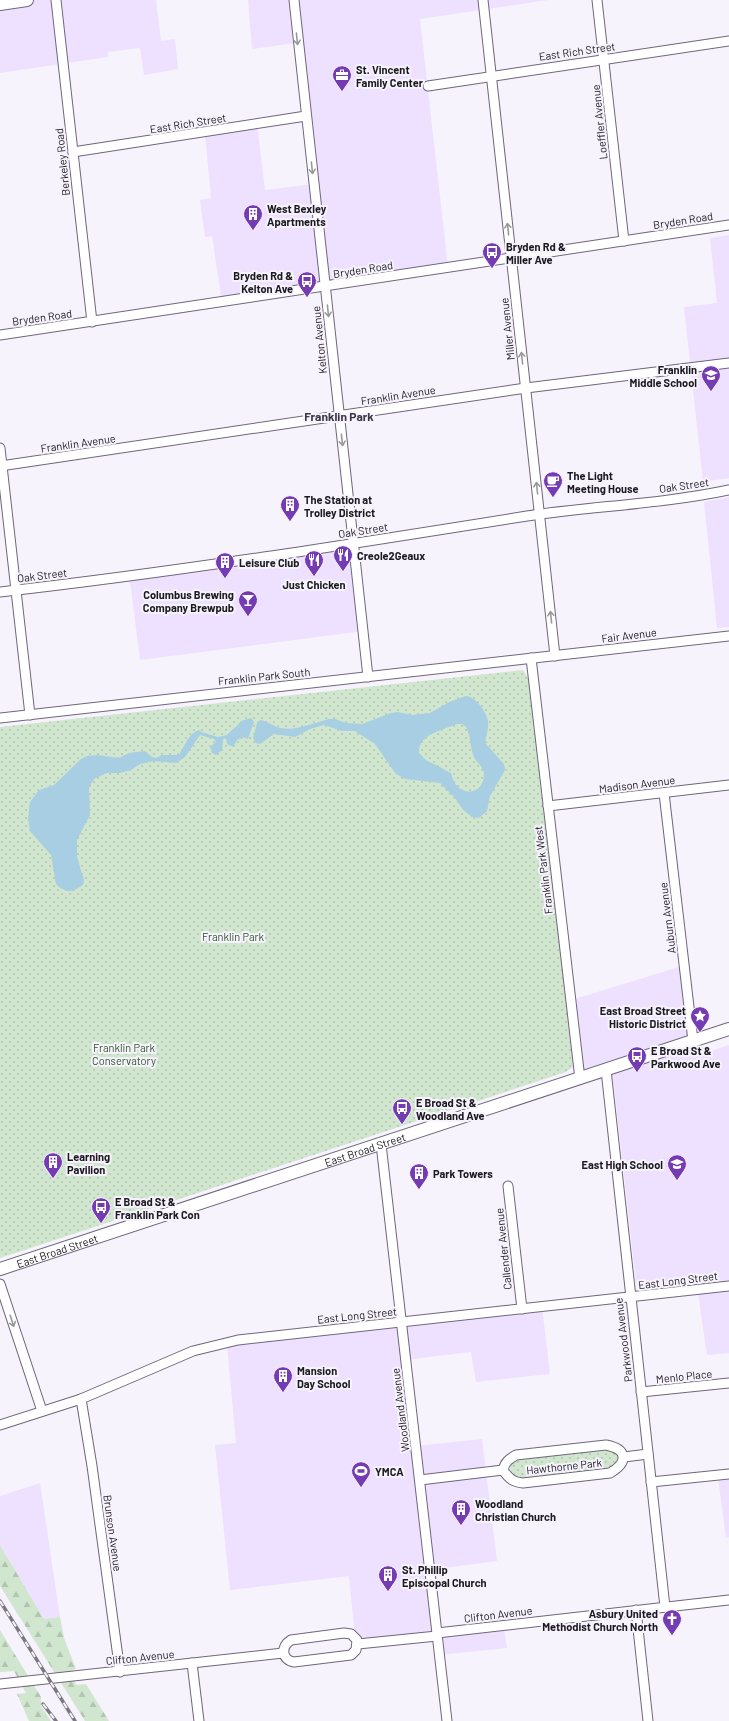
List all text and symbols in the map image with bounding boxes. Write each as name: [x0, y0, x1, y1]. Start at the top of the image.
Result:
one-way arrow: [294, 32, 301, 45]
street label: East Rich Street: [538, 39, 616, 63]
place label: St. Vincent Family Center: [356, 63, 424, 89]
office icon: St. Vincent Family Center: [331, 64, 353, 92]
street label: Loeffler Avenue: [589, 84, 609, 160]
street label: East Rich Street: [149, 111, 227, 135]
street label: Berkeley Road: [52, 128, 72, 196]
one-way arrow: [308, 161, 316, 174]
place label: West Bexley Apartments: [267, 202, 327, 228]
building icon: West Bexley Apartments: [242, 203, 264, 231]
street label: Bryden Road: [652, 209, 714, 231]
one-way arrow: [505, 223, 512, 236]
place label: Bryden Rd & Miller Ave: [506, 240, 566, 266]
bus stop icon: Bryden Rd & Miller Ave: [481, 241, 503, 269]
street label: Bryden Road: [332, 258, 394, 280]
place label: Bryden Rd & Kelton Ave: [233, 269, 293, 295]
bus stop icon: Bryden Rd & Kelton Ave: [296, 270, 318, 298]
street label: Miller Avenue: [497, 297, 517, 361]
one-way arrow: [324, 304, 331, 317]
street label: Kelton Avenue: [309, 305, 329, 374]
street label: Bryden Road: [11, 306, 73, 328]
one-way arrow: [519, 352, 526, 365]
place label: Franklin Middle School: [630, 363, 697, 389]
school or university icon: Franklin Middle School: [700, 364, 722, 392]
street label: Franklin Avenue: [360, 383, 436, 407]
district label: Franklin Park: [304, 409, 374, 423]
street label: Franklin Avenue: [40, 431, 116, 455]
one-way arrow: [338, 433, 346, 446]
place label: The Light Meeting House: [567, 469, 639, 495]
cafe icon: The Light Meeting House: [542, 470, 564, 498]
street label: Oak Street: [658, 475, 710, 495]
one-way arrow: [533, 482, 541, 495]
place label: The Station at Trolley District: [304, 493, 375, 519]
building icon: The Station at Trolley District: [279, 494, 301, 522]
street label: Oak Street: [337, 520, 389, 540]
restaurant icon: Creole2Geaux: [332, 544, 354, 572]
restaurant icon: Just Chicken: [303, 549, 325, 577]
place label: Creole2Geaux: [357, 549, 425, 562]
building icon: Leisure Club: [214, 551, 236, 579]
place label: Leisure Club: [239, 556, 300, 569]
street label: Oak Street: [16, 565, 68, 585]
place label: Just Chicken: [282, 578, 346, 591]
place label: Columbus Brewing Company Brewpub: [143, 588, 234, 614]
bar icon: Columbus Brewing Company Brewpub: [237, 589, 259, 617]
one-way arrow: [548, 611, 555, 624]
street label: Fair Avenue: [601, 625, 657, 645]
street label: Franklin Park South: [217, 665, 311, 687]
street label: Madison Avenue: [598, 773, 676, 795]
street label: Franklin Park West: [531, 825, 555, 915]
street label: Auburn Avenue: [656, 882, 678, 954]
park label: Franklin Park: [202, 930, 265, 943]
place label: East Broad Street Historic District: [600, 1004, 686, 1030]
place icon: East Broad Street Historic District: [689, 1005, 711, 1033]
park label: Franklin Park Conservatory: [92, 1041, 156, 1067]
place label: E Broad St & Parkwood Ave: [651, 1044, 720, 1070]
bus stop icon: E Broad St & Parkwood Ave: [626, 1045, 648, 1073]
place label: E Broad St & Woodland Ave: [416, 1096, 485, 1122]
bus stop icon: E Broad St & Woodland Ave: [391, 1097, 413, 1125]
street label: East Broad Street: [323, 1130, 407, 1168]
place label: Learning Pavilion: [67, 1150, 110, 1176]
building icon: Learning Pavilion: [42, 1151, 64, 1179]
school or university icon: East High School: [666, 1153, 688, 1181]
place label: East High School: [581, 1158, 663, 1171]
building icon: Park Towers: [408, 1162, 430, 1190]
place label: Park Towers: [433, 1167, 493, 1180]
place label: E Broad St & Franklin Park Con: [115, 1195, 200, 1221]
bus stop icon: E Broad St & Franklin Park Con: [90, 1196, 112, 1224]
street label: Callender Avenue: [492, 1207, 514, 1290]
street label: East Broad Street: [15, 1231, 99, 1270]
street label: East Long Street: [637, 1269, 719, 1291]
street label: Parkwood Avenue: [611, 1297, 635, 1383]
street label: East Long Street: [317, 1304, 397, 1326]
one-way arrow: [9, 1314, 16, 1327]
place label: Mansion Day School: [297, 1364, 351, 1390]
building icon: Mansion Day School: [272, 1365, 294, 1393]
street label: Woodland Avenue: [388, 1367, 412, 1453]
street label: Menlo Place: [655, 1367, 713, 1385]
street label: Hawthorne Park: [525, 1456, 603, 1476]
sports icon: YMCA: [350, 1460, 372, 1488]
place label: YMCA: [375, 1465, 404, 1478]
street label: Brunson Avenue: [101, 1494, 125, 1572]
place label: Woodland Christian Church: [475, 1497, 556, 1523]
building icon: Woodland Christian Church: [450, 1498, 472, 1526]
place label: St. Phillip Episcopal Church: [402, 1563, 487, 1589]
building icon: St. Phillip Episcopal Church: [377, 1564, 399, 1592]
street label: Clifton Avenue: [463, 1603, 533, 1625]
place label: Asbury United Methodist Church North: [542, 1607, 658, 1633]
church icon: Asbury United Methodist Church North: [661, 1608, 683, 1636]
street label: Clifton Avenue: [105, 1647, 175, 1667]

